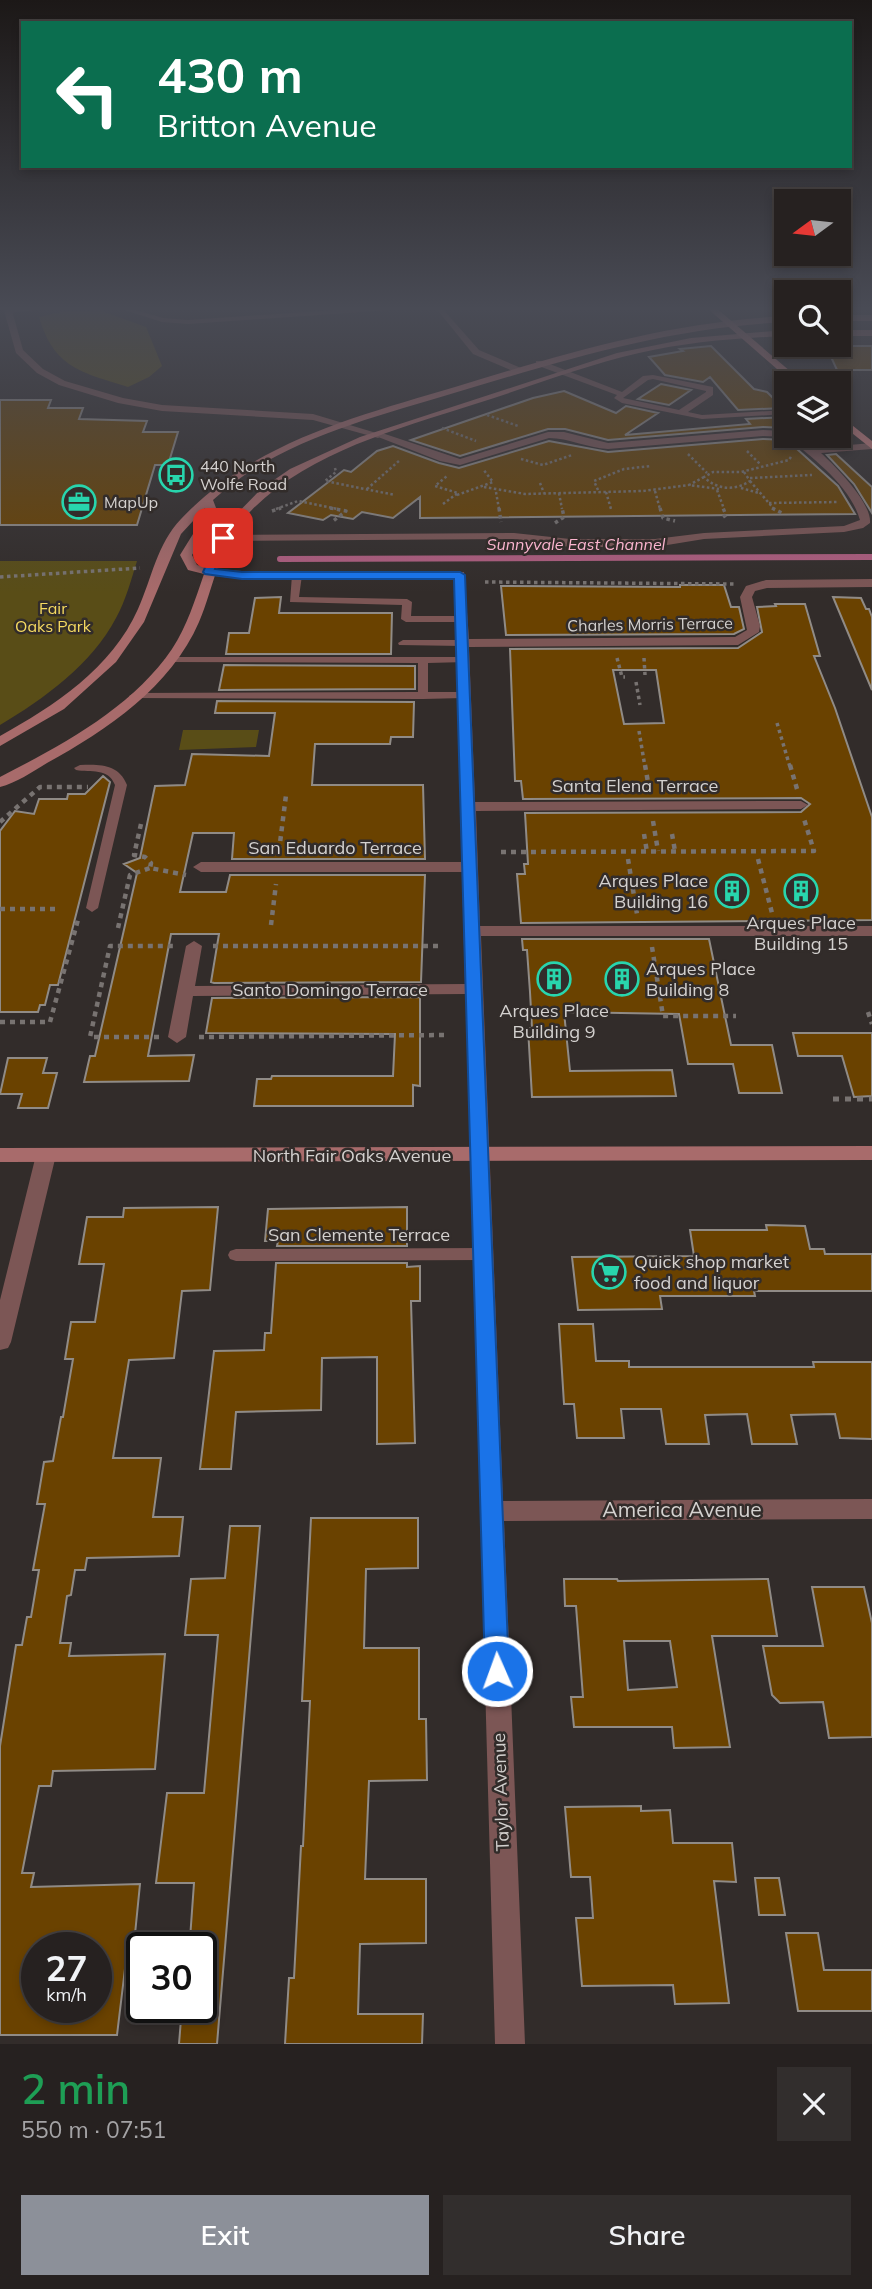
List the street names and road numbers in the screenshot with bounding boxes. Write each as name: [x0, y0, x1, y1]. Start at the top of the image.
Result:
street label: Charles Morris Terrace: [567, 613, 733, 635]
street label: Santa Elena Terrace: [552, 774, 718, 797]
street label: San Eduardo Terrace: [248, 836, 422, 859]
street label: Santo Domingo Terrace: [232, 978, 428, 1001]
street label: North Fair Oaks Avenue: [253, 1144, 451, 1167]
street label: San Clemente Terrace: [268, 1223, 450, 1246]
street label: America Avenue: [602, 1496, 762, 1522]
street label: Taylor Avenue: [487, 1733, 514, 1852]

